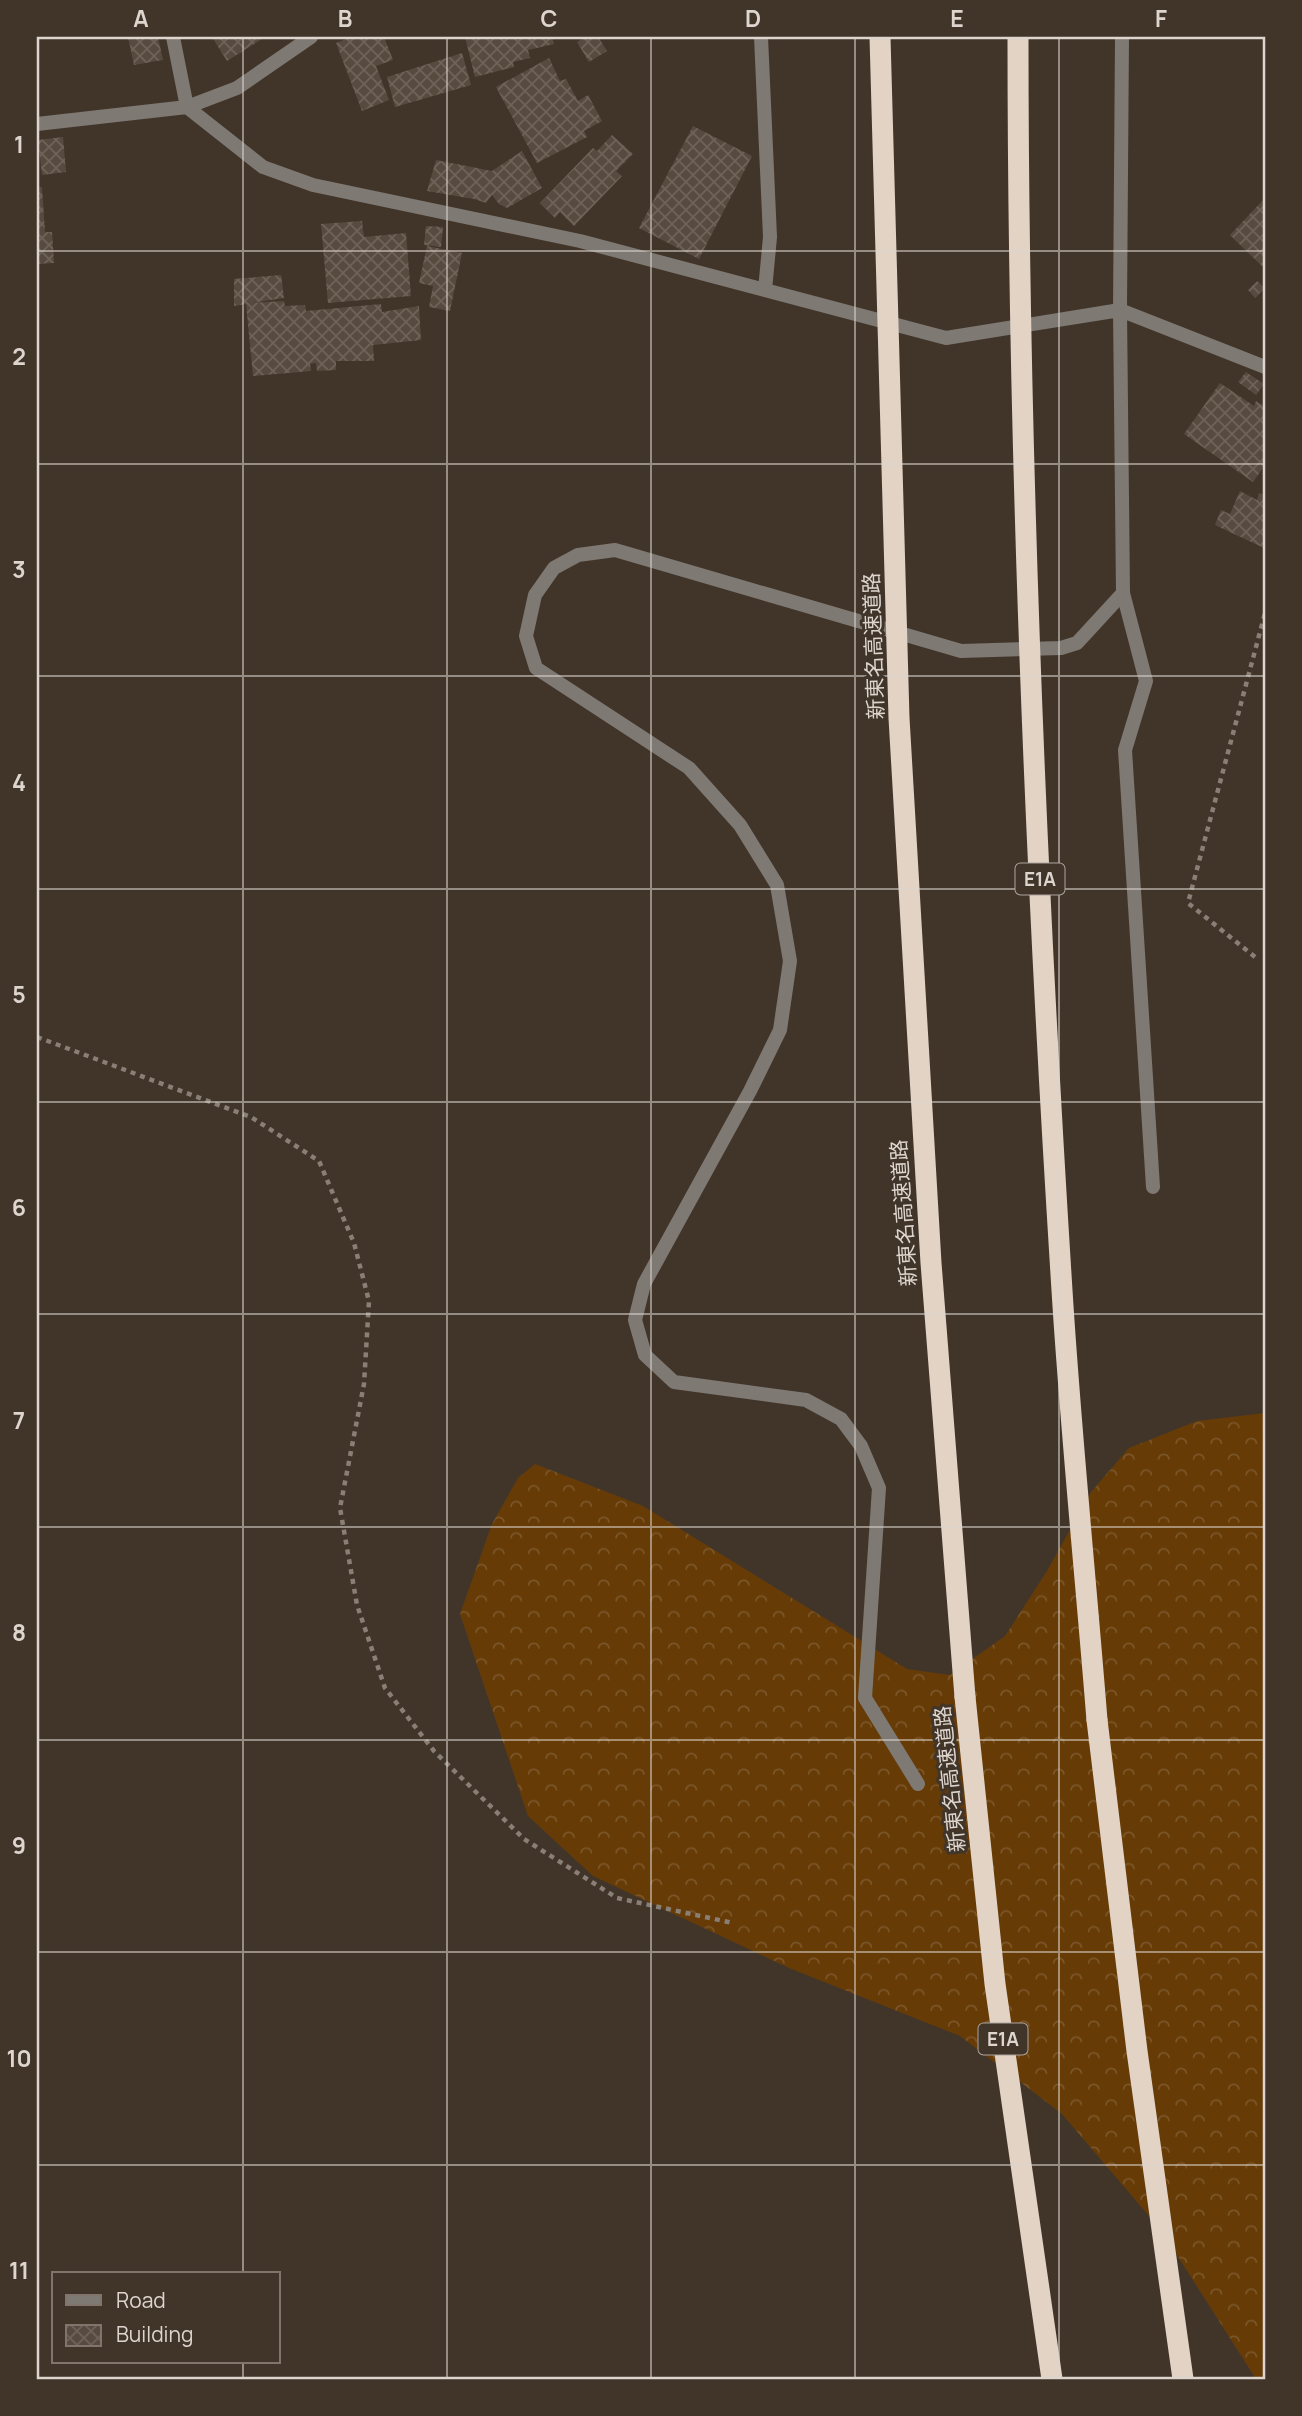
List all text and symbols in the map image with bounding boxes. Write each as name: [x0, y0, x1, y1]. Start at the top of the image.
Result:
text: A: [133, 2, 149, 34]
text: B: [338, 2, 352, 34]
text: C: [541, 2, 558, 34]
text: D: [745, 2, 761, 34]
text: E: [950, 2, 964, 34]
text: F: [1155, 2, 1167, 34]
text: 1: [14, 128, 24, 160]
text: 2: [12, 340, 26, 372]
text: 3: [12, 553, 26, 585]
street label: 新東名高速道路: [856, 572, 890, 720]
text: 4: [12, 766, 26, 798]
road number: E1A: [1016, 864, 1064, 894]
text: 5: [12, 978, 26, 1010]
street label: 新東名高速道路: [884, 1139, 922, 1287]
text: 6: [12, 1191, 26, 1223]
text: 7: [13, 1404, 25, 1436]
text: 8: [12, 1616, 26, 1648]
street label: 新東名高速道路: [927, 1704, 971, 1854]
text: 9: [12, 1829, 26, 1861]
road number: E1A: [978, 2024, 1028, 2054]
text: 10: [6, 2042, 32, 2074]
text: 11: [9, 2254, 29, 2286]
legend: [52, 2272, 280, 2364]
text: Road: [116, 2286, 166, 2314]
text: Building: [116, 2320, 193, 2348]

